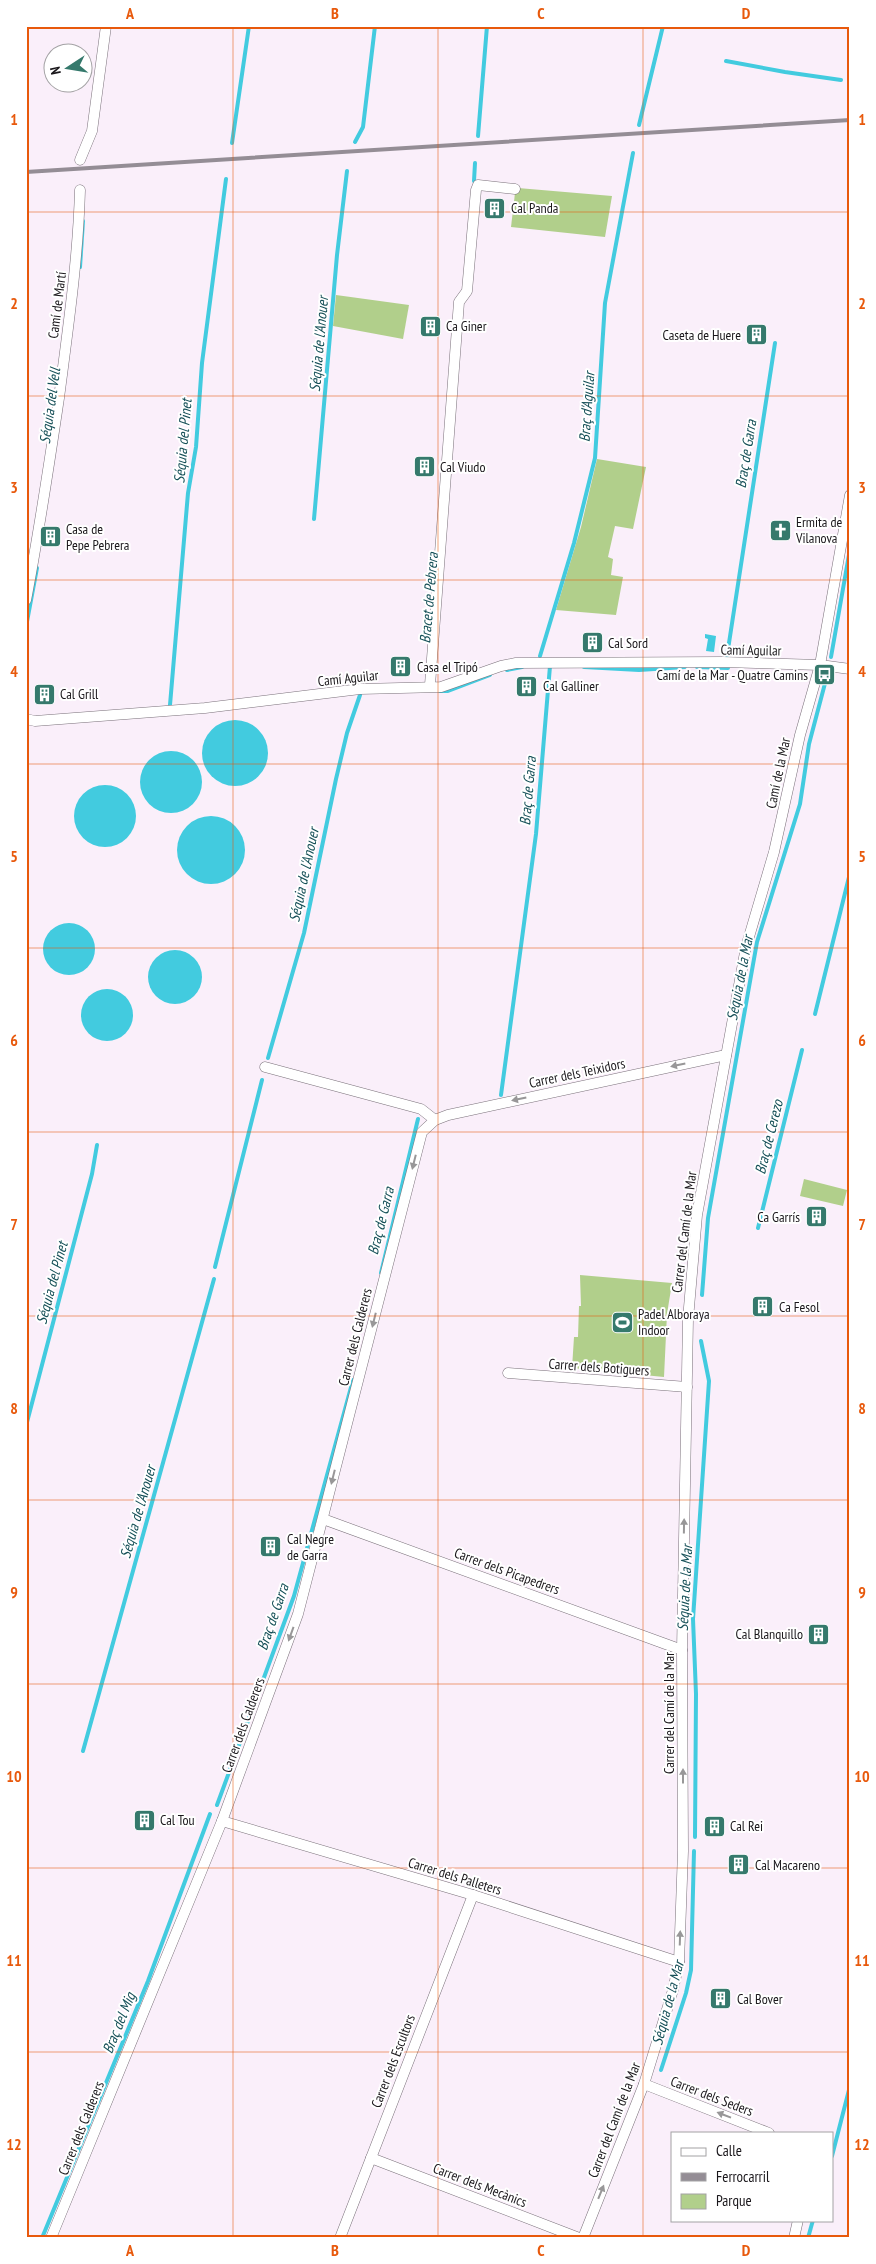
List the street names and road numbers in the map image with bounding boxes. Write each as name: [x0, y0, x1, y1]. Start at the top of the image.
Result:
street label: Camí de Martí: [44, 270, 70, 340]
street label: Camí Aguilar: [720, 640, 782, 660]
street label: Camí Aguilar: [317, 666, 379, 690]
street label: Camí de la Mar: [762, 736, 794, 810]
street label: Carrer dels Teixidors: [527, 1054, 627, 1092]
street label: Carrer del Camí de la Mar: [668, 1170, 700, 1294]
street label: Carrer dels Calderers: [334, 1286, 376, 1388]
street label: Carrer dels Botiguers: [548, 1355, 650, 1380]
street label: Carrer dels Picapedrers: [452, 1544, 562, 1599]
street label: Carrer del Camí de la Mar: [660, 1652, 678, 1774]
street label: Carrer dels Calderers: [217, 1675, 269, 1775]
street label: Carrer dels Palleters: [406, 1853, 504, 1899]
street label: Carrer dels Escultors: [367, 2012, 419, 2110]
street label: Carrer del Camí de la Mar: [584, 2060, 644, 2180]
street label: Carrer dels Seders: [668, 2072, 756, 2120]
street label: Carrer dels Calderers: [54, 2078, 108, 2178]
street label: Carrer dels Mecànics: [431, 2159, 530, 2211]

